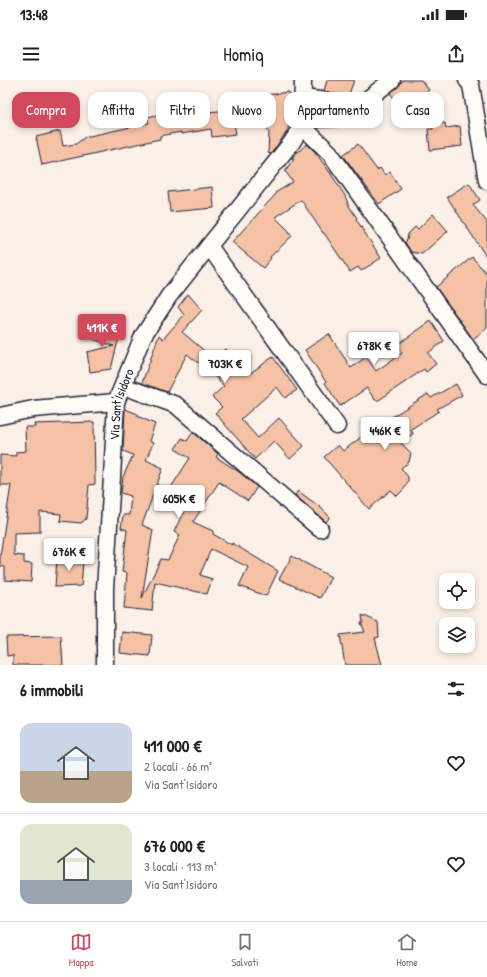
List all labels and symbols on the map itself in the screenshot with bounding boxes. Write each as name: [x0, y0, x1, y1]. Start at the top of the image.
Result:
pin: 411K €: [69, 314, 135, 348]
pin: 678K €: [341, 332, 407, 366]
pin: 703K €: [192, 350, 258, 384]
street label: Via Sant'Isidoro: [105, 366, 138, 441]
pin: 446K €: [352, 417, 418, 451]
pin: 605K €: [146, 485, 212, 519]
pin: 676K €: [36, 538, 102, 572]

